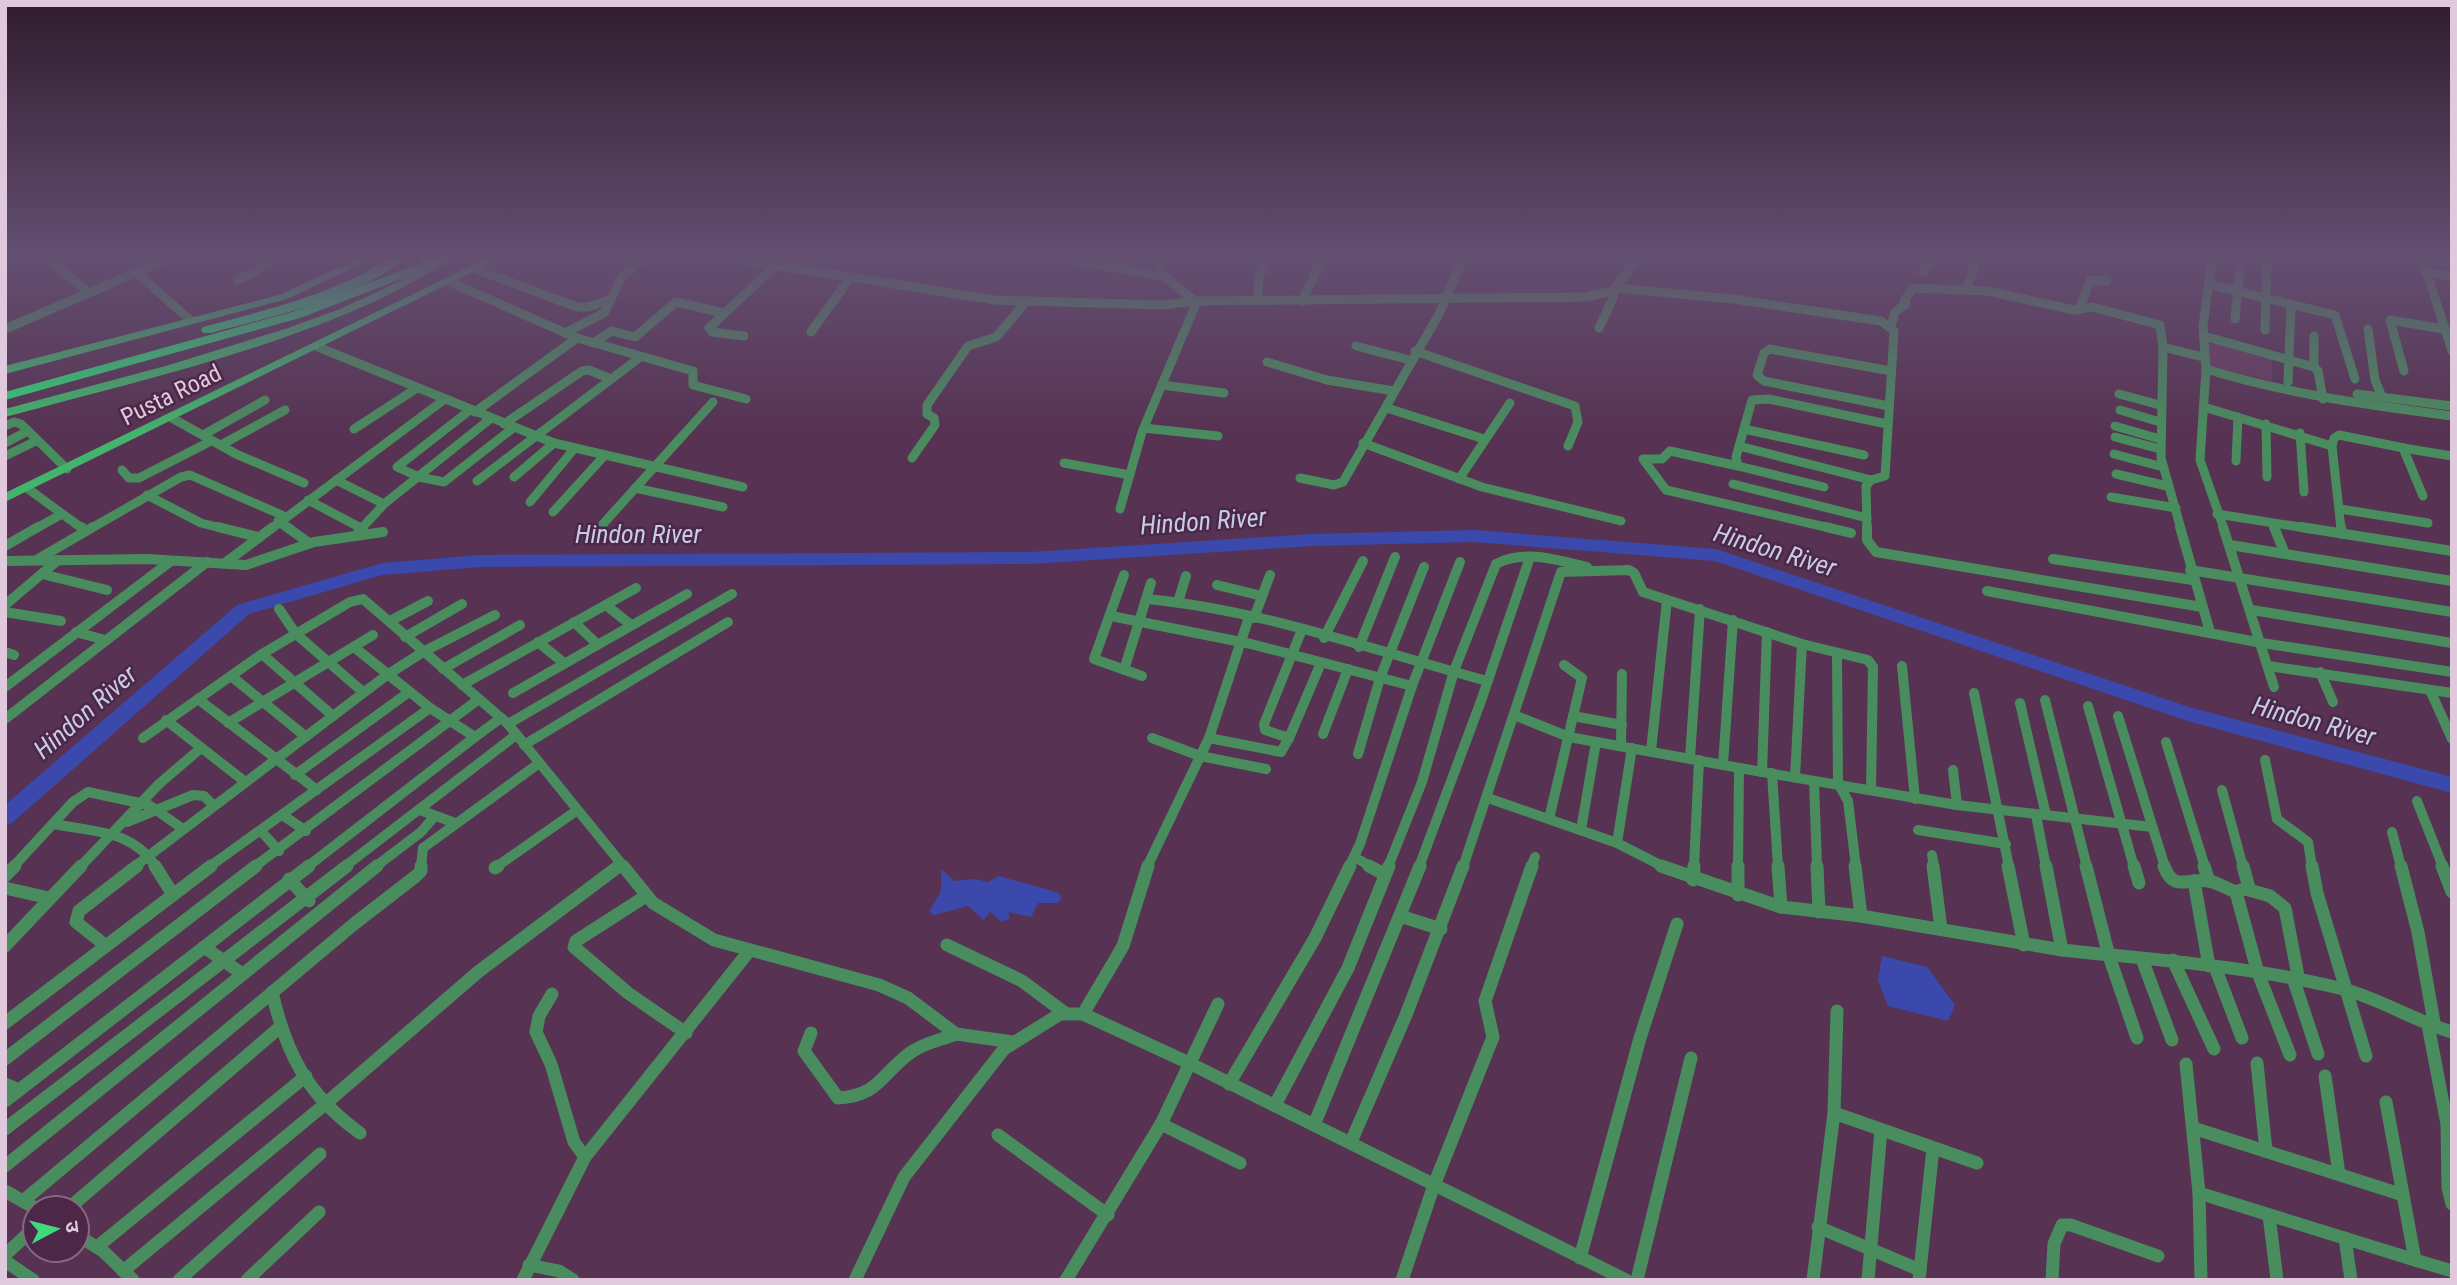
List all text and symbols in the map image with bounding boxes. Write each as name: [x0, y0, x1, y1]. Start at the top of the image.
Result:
street label: Pusta Road: [116, 359, 226, 431]
water label: Hindon River: [1139, 502, 1268, 540]
water label: Hindon River: [1710, 517, 1841, 583]
water label: Hindon River: [575, 519, 702, 549]
water label: Hindon River: [28, 658, 143, 765]
water label: Hindon River: [2249, 690, 2380, 752]
north arrow: [21, 1194, 91, 1264]
text: उ: [60, 1220, 85, 1235]

